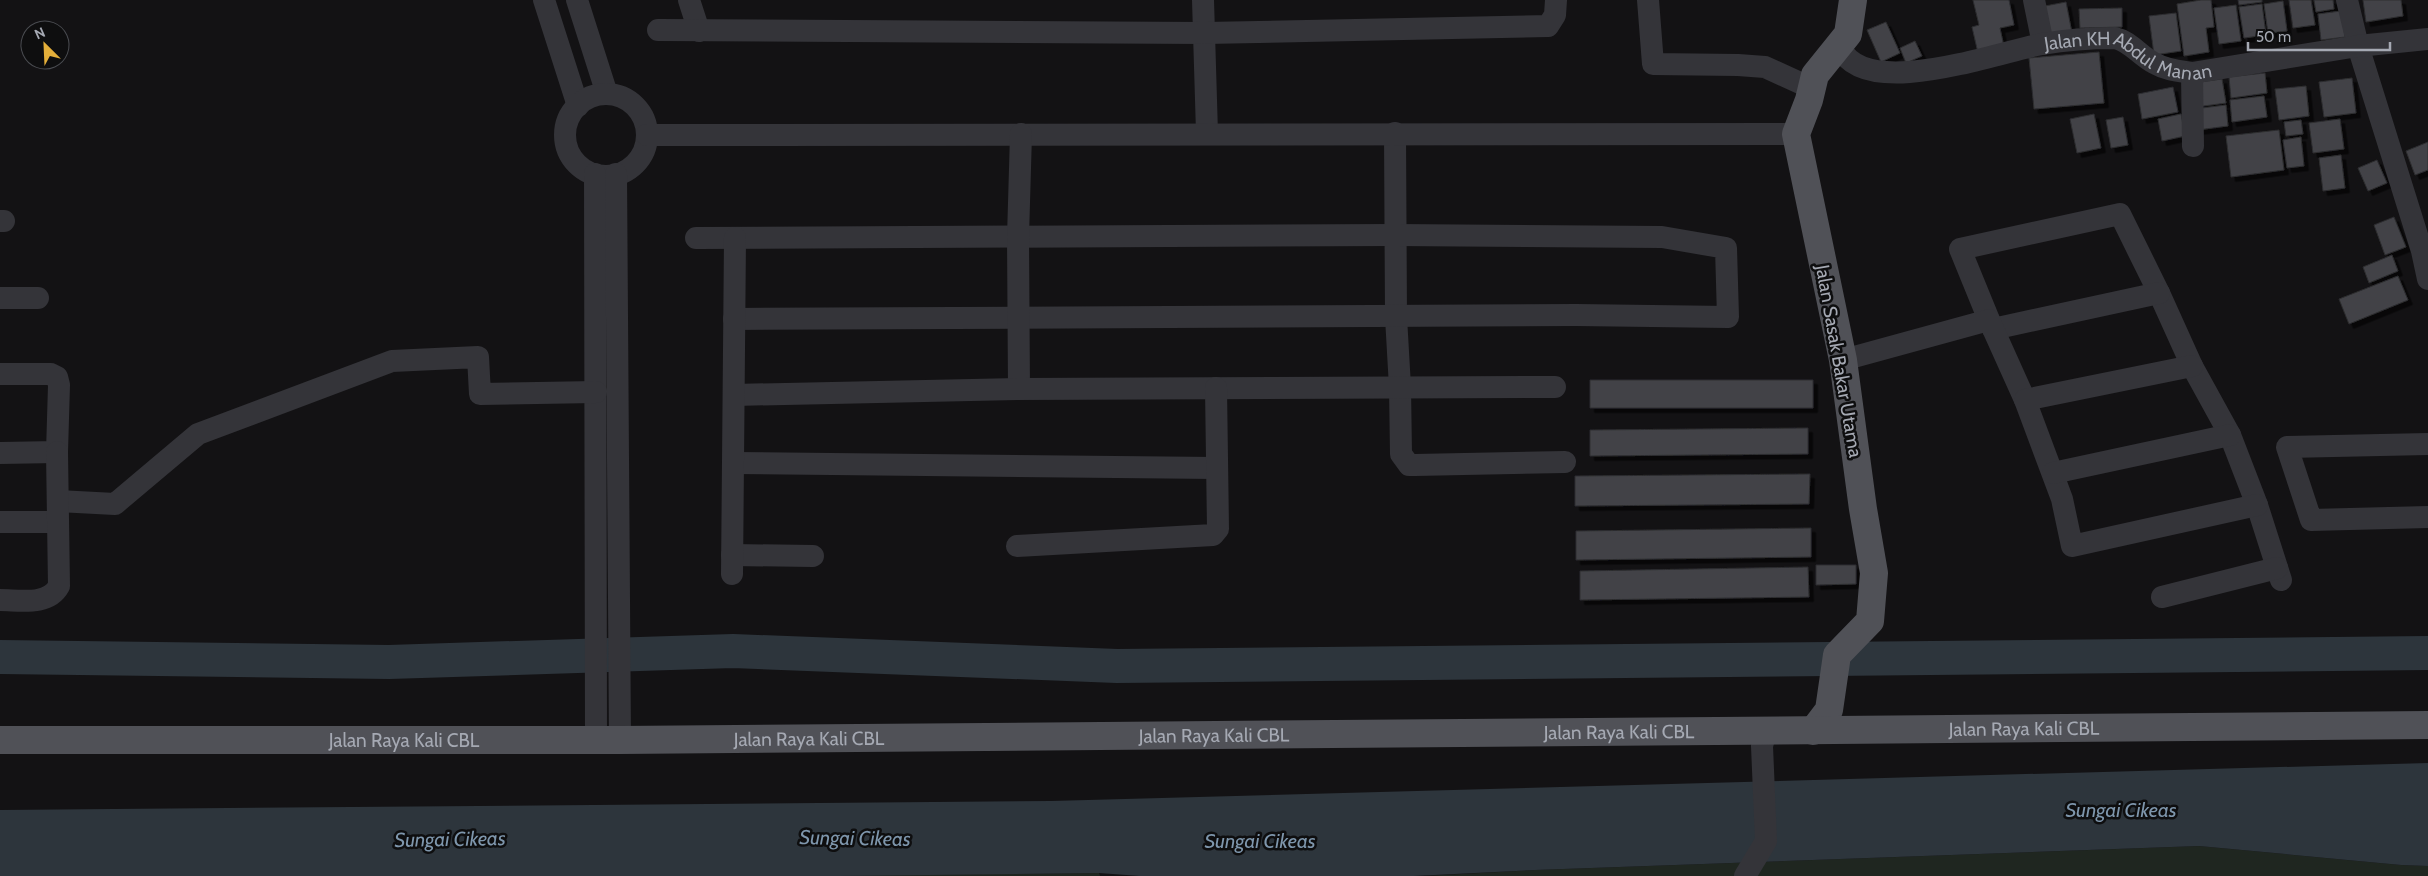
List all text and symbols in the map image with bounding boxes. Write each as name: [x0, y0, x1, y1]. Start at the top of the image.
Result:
north arrow: [20, 20, 70, 70]
scale bar: [2248, 20, 2390, 52]
text: N: [32, 23, 48, 43]
street label: Jalan KH Abdul Manan: [2041, 26, 2213, 84]
text: 50 m: [2256, 28, 2291, 46]
street label: Jalan Sasak Bakar Utama: [1811, 262, 1867, 459]
street label: Jalan Raya Kali CBL: [1948, 716, 2100, 740]
street label: Jalan Raya Kali CBL: [1543, 720, 1695, 744]
street label: Jalan Raya Kali CBL: [1138, 723, 1290, 747]
street label: Jalan Raya Kali CBL: [733, 726, 885, 751]
street label: Jalan Raya Kali CBL: [328, 729, 480, 752]
water label: Sungai Cikeas: [2065, 798, 2177, 822]
water label: Sungai Cikeas: [799, 825, 911, 851]
water label: Sungai Cikeas: [394, 826, 506, 852]
water label: Sungai Cikeas: [1204, 829, 1316, 853]

